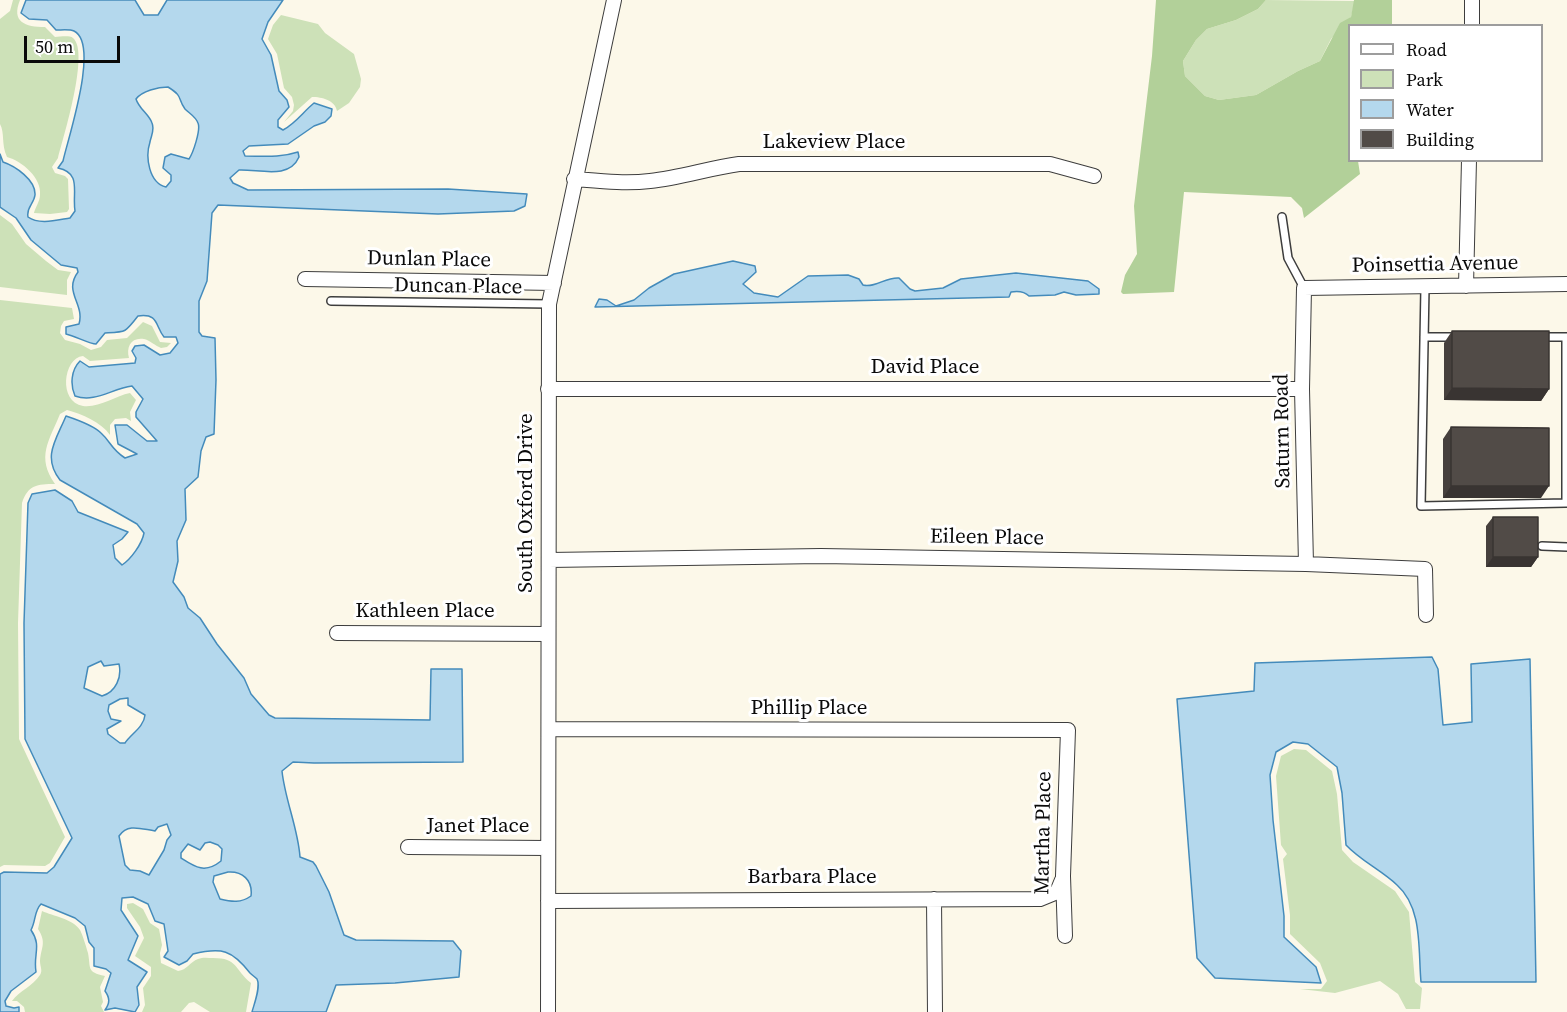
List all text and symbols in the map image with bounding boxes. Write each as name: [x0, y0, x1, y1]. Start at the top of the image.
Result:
scale bar: [27, 24, 123, 62]
legend: [1348, 24, 1543, 162]
text: 50 m: [35, 34, 73, 59]
text: Road: [1406, 37, 1447, 62]
text: Park: [1406, 67, 1443, 92]
text: Water: [1406, 97, 1454, 122]
text: Building: [1406, 127, 1474, 152]
street label: Lakeview Place: [762, 130, 906, 156]
street label: Dunlan Place: [367, 246, 491, 274]
street label: Poinsettia Avenue: [1351, 251, 1519, 279]
street label: Duncan Place: [394, 273, 522, 301]
street label: David Place: [871, 355, 979, 381]
street label: Saturn Road: [1269, 373, 1297, 489]
street label: South Oxford Drive: [514, 413, 540, 593]
street label: Eileen Place: [930, 524, 1044, 552]
street label: Kathleen Place: [355, 599, 495, 625]
street label: Phillip Place: [750, 696, 868, 722]
street label: Martha Place: [1030, 771, 1058, 895]
street label: Janet Place: [426, 814, 530, 840]
street label: Barbara Place: [747, 865, 877, 891]

